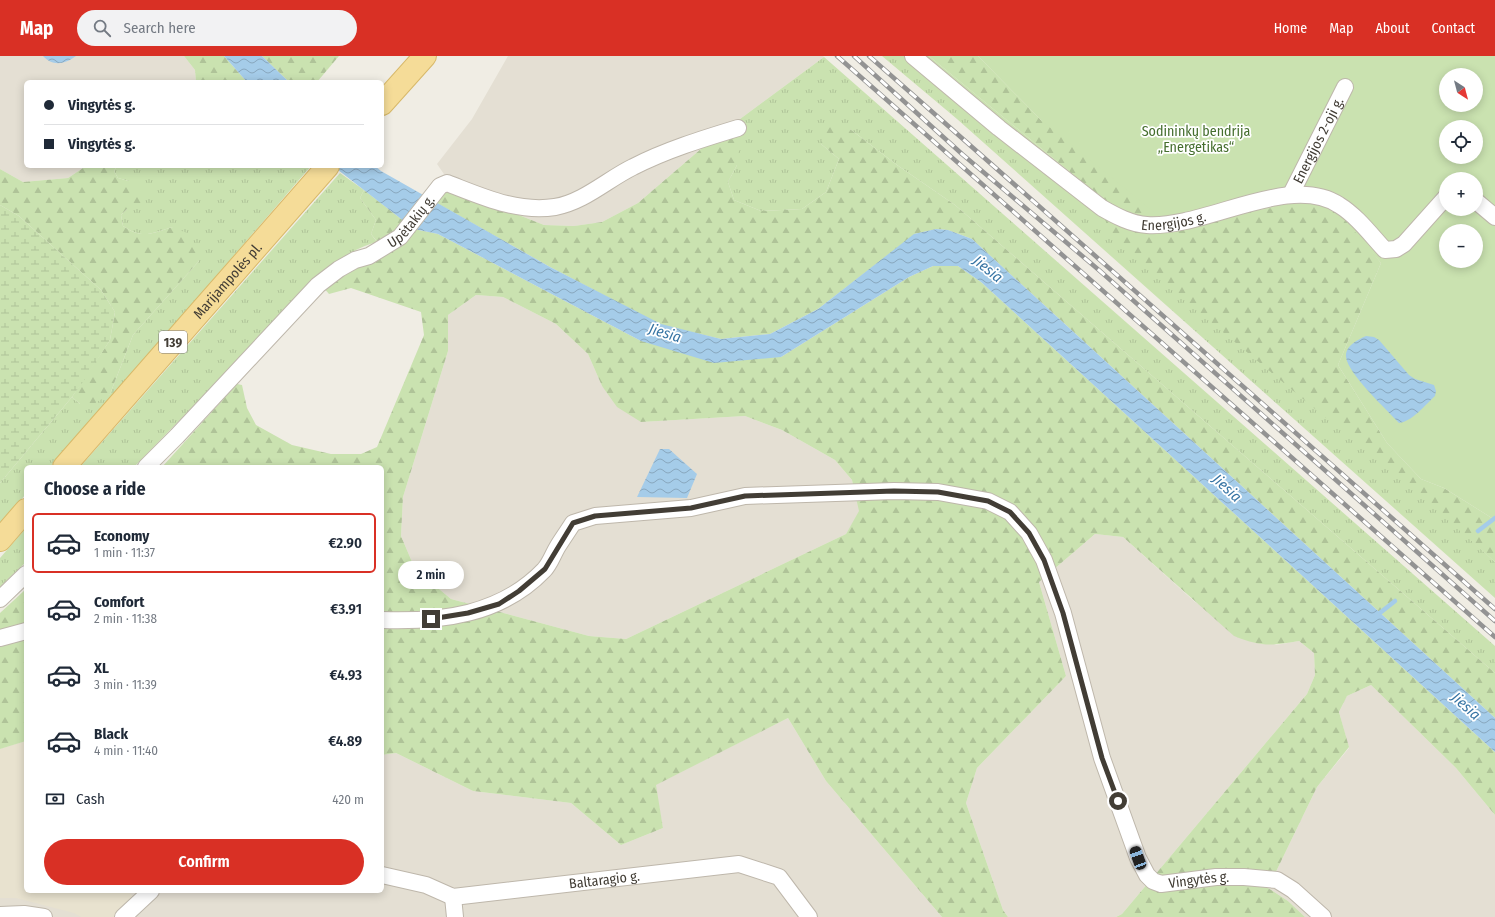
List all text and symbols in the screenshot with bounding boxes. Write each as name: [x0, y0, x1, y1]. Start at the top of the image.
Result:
search box: [77, 10, 357, 46]
text: Map: [20, 17, 53, 40]
icon: search: [91, 17, 113, 39]
text: Search here: [123, 19, 196, 37]
text: Home: [1274, 20, 1307, 37]
text: Map: [1329, 20, 1353, 37]
text: About: [1375, 20, 1410, 37]
text: Contact: [1432, 20, 1475, 37]
north arrow: [1439, 68, 1483, 112]
map controls: [1439, 68, 1483, 268]
street label: Energijos 2-oji g.: [1290, 95, 1347, 187]
text: Vingytės g.: [68, 96, 135, 114]
button: locate: [1439, 120, 1483, 164]
park label: Sodininkų bendrija „Energetikas“: [1142, 123, 1250, 156]
text: Vingytės g.: [68, 135, 135, 153]
button: +: [1439, 172, 1483, 216]
street label: Upėtakių g.: [385, 192, 439, 252]
street label: Energijos g.: [1140, 208, 1208, 234]
button: −: [1439, 224, 1483, 268]
street label: Marijampolės pl.: [190, 239, 266, 322]
water label: Jiesia: [969, 251, 1007, 286]
water label: Jiesia: [646, 319, 684, 346]
road number: 139: [159, 331, 187, 353]
water label: Jiesia: [1208, 470, 1245, 506]
text: Choose a ride: [44, 478, 146, 500]
icon: car: [46, 525, 82, 561]
text: Economy: [94, 527, 149, 545]
text: €2.90: [329, 534, 362, 552]
text: 1 min · 11:37: [94, 545, 155, 560]
callout: 2 min: [398, 561, 464, 589]
text: 2 min: [417, 567, 445, 582]
icon: car: [46, 591, 82, 627]
text: Comfort: [94, 593, 145, 611]
text: €3.91: [330, 600, 362, 618]
route end: [422, 610, 440, 628]
text: 2 min · 11:38: [94, 611, 157, 626]
icon: car: [46, 657, 82, 693]
text: XL: [94, 659, 109, 677]
text: €4.93: [330, 666, 362, 684]
text: 3 min · 11:39: [94, 677, 157, 692]
water label: Jiesia: [1447, 688, 1484, 724]
icon: car: [46, 723, 82, 759]
text: Black: [94, 725, 128, 743]
text: €4.89: [328, 732, 362, 750]
text: 4 min · 11:40: [94, 743, 158, 758]
icon: cash: [44, 788, 66, 810]
text: Cash: [76, 790, 105, 808]
text: 420 m: [332, 792, 364, 807]
route start: [1109, 792, 1127, 810]
button: Confirm: [44, 839, 364, 885]
car: [1128, 845, 1148, 871]
street label: Baltaragio g.: [568, 868, 641, 893]
street label: Vingytės g.: [1168, 869, 1229, 892]

